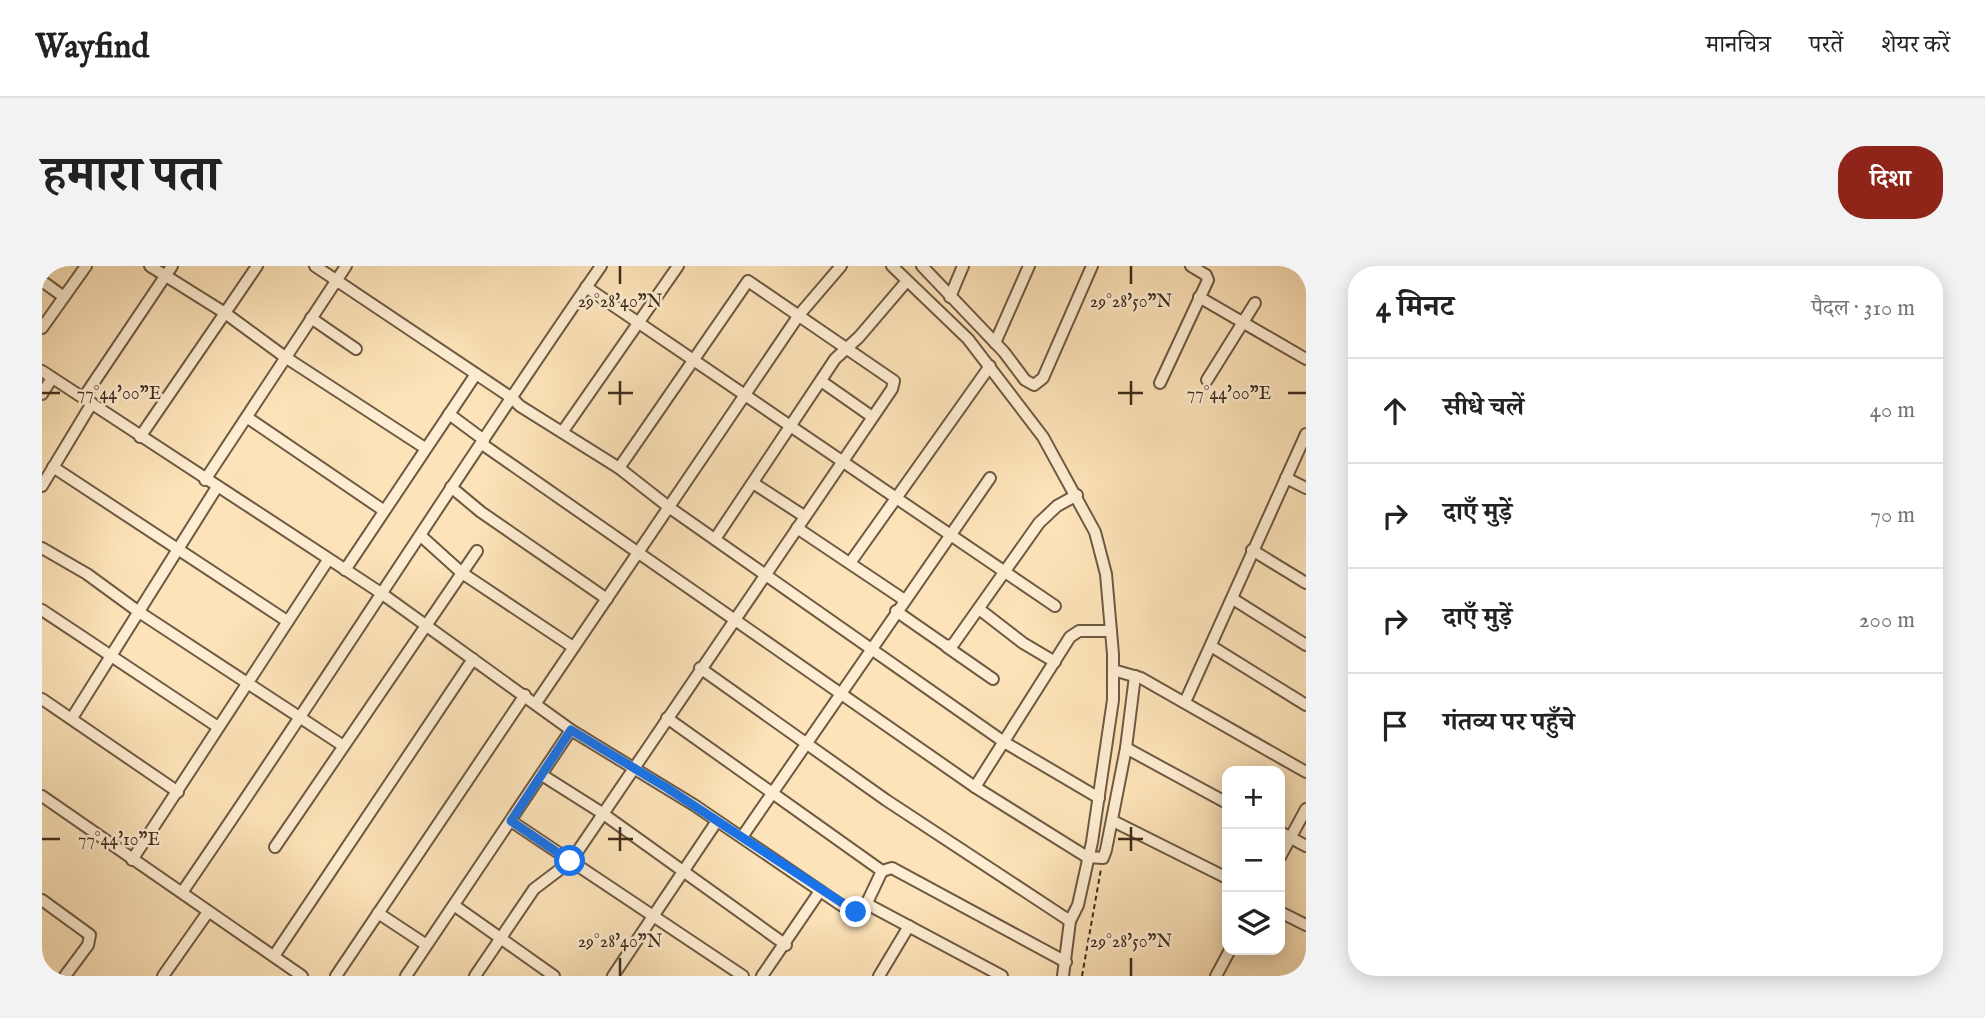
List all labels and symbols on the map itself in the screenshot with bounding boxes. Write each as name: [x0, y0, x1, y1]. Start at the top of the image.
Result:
text: 29°28'40"N: [578, 291, 663, 314]
text: 29°28'50"N: [1090, 291, 1173, 314]
text: 77°44'00"E: [77, 383, 161, 406]
text: 77°44'00"E: [1187, 383, 1271, 406]
text: 77°44'10"E: [78, 829, 160, 852]
route start: [554, 845, 585, 876]
route end: [840, 896, 871, 927]
text: 29°28'40"N: [578, 931, 663, 954]
text: 29°28'50"N: [1090, 931, 1173, 954]

